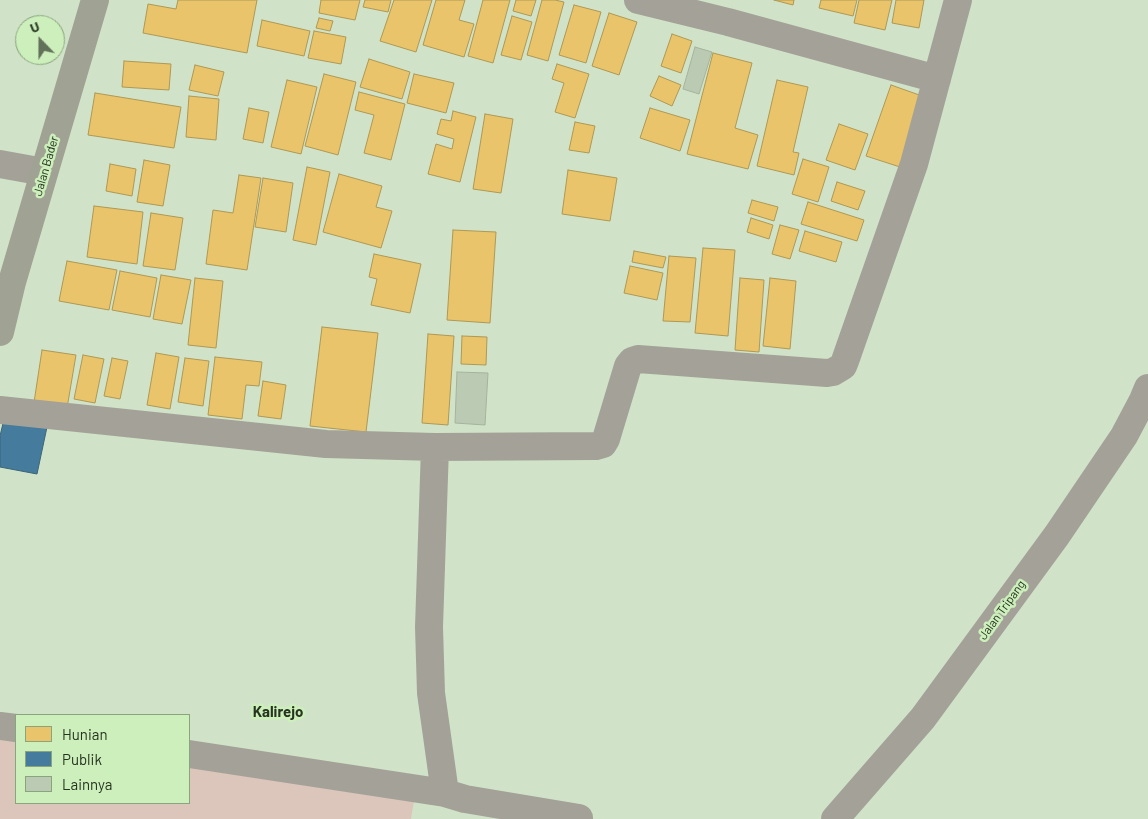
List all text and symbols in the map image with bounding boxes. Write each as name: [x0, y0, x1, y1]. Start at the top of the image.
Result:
north arrow: [15, 15, 65, 65]
text: U: [27, 17, 42, 36]
street label: Jalan Bader: [31, 134, 61, 198]
street label: Jalan Tripang: [976, 577, 1028, 643]
district label: Kalirejo: [253, 703, 303, 721]
legend: [15, 714, 190, 804]
text: Hunian: [62, 725, 108, 743]
text: Publik: [62, 750, 102, 768]
text: Lainnya: [62, 775, 112, 793]

